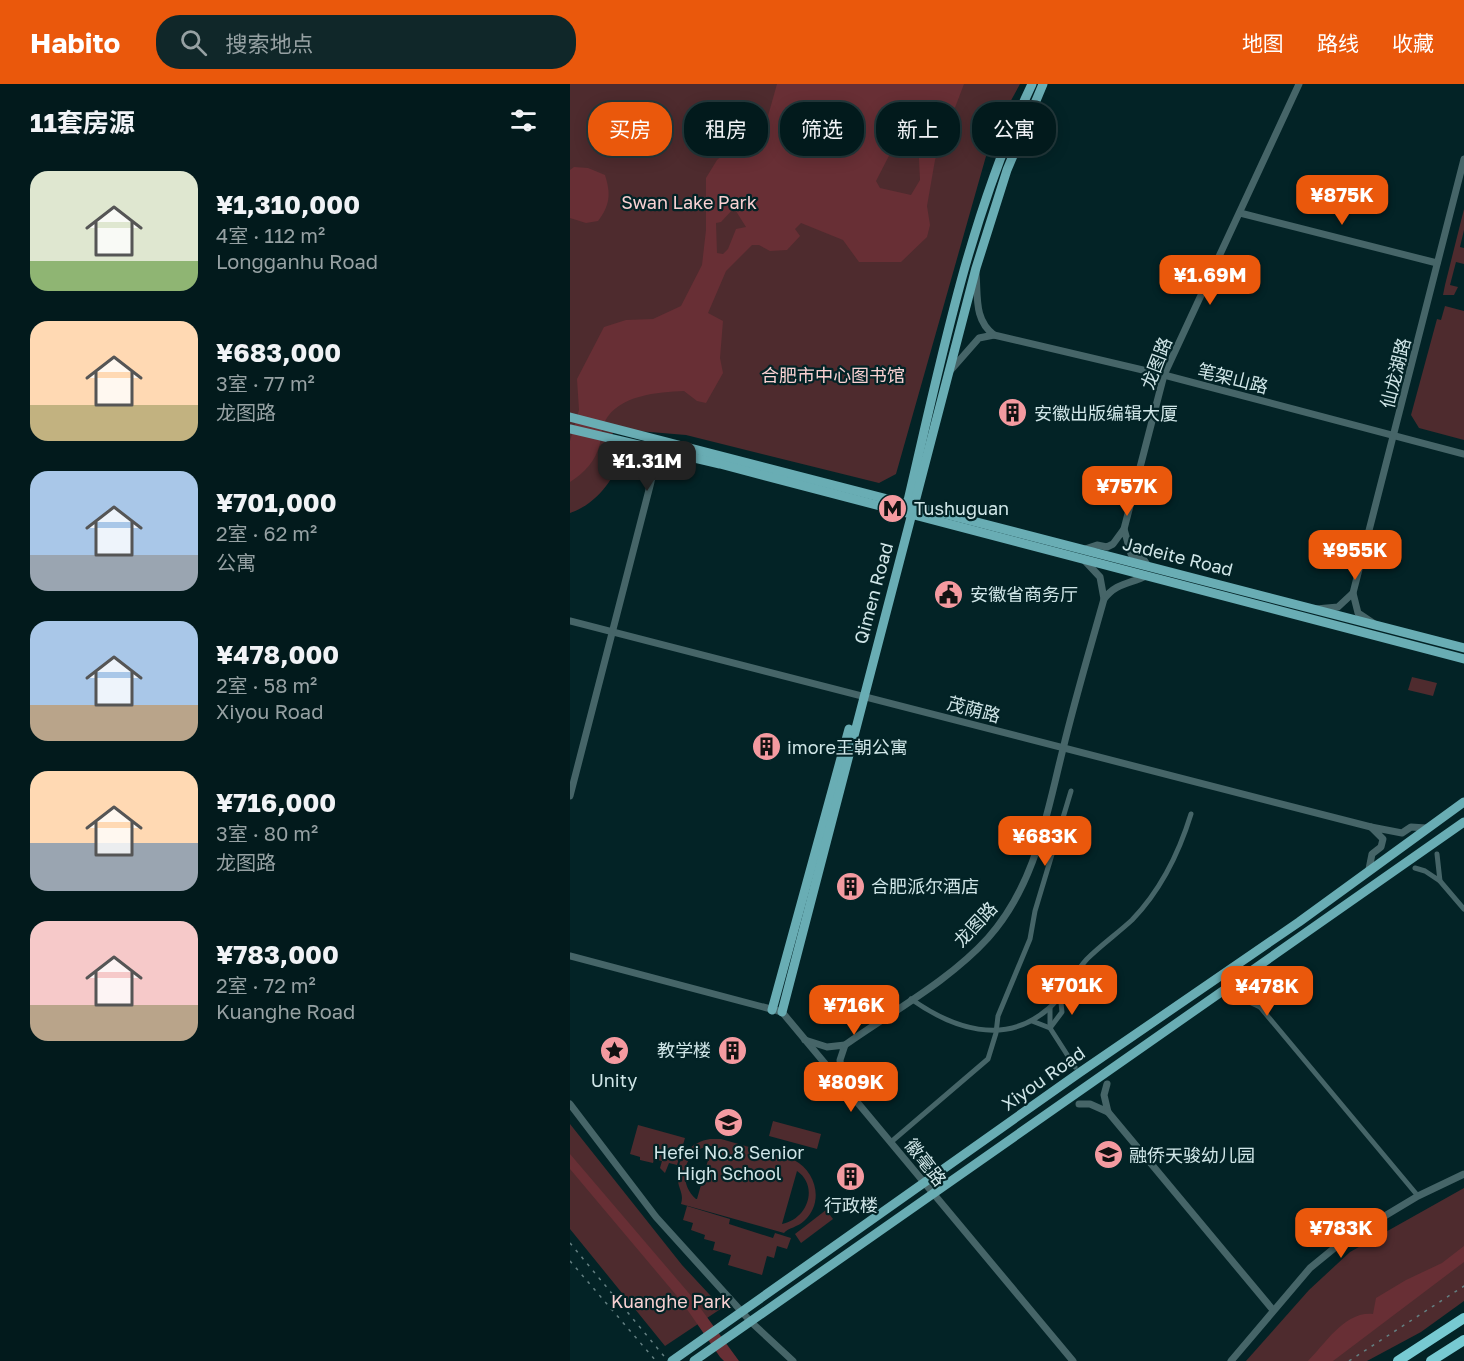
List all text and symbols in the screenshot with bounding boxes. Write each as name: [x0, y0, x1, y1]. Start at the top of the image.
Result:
search box: [156, 15, 576, 69]
text: Habito: [30, 26, 120, 59]
icon: search: [177, 26, 210, 59]
text: 搜索地点: [225, 30, 313, 57]
text: 地图: [1242, 30, 1284, 56]
text: 路线: [1317, 30, 1359, 56]
text: 收藏: [1392, 30, 1434, 56]
chip: 买房: [588, 102, 672, 156]
chip: 租房: [684, 102, 768, 156]
chip: 筛选: [780, 102, 864, 156]
chip: 新上: [876, 102, 960, 156]
chip: 公寓: [972, 102, 1056, 156]
icon: filters: [507, 104, 540, 137]
text: 11套房源: [30, 107, 135, 138]
pin: ¥875K: [1300, 175, 1384, 226]
text: ¥875K: [1310, 182, 1374, 206]
text: ¥1,310,000: [216, 189, 360, 220]
park label: Swan Lake Park: [621, 191, 757, 213]
icon: home: [78, 195, 150, 267]
text: 4室 · 112 m²: [216, 223, 325, 247]
text: Longganhu Road: [216, 249, 378, 273]
pin: ¥1.69M: [1161, 255, 1259, 306]
text: ¥1.69M: [1173, 262, 1247, 286]
street label: 龙图路: [1136, 334, 1176, 392]
street label: 仙龙湖路: [1376, 335, 1414, 411]
text: ¥683,000: [216, 337, 341, 368]
icon: home: [78, 345, 150, 417]
street label: 笔架山路: [1195, 359, 1271, 397]
park label: 合肥市中心图书馆: [761, 364, 905, 386]
text: 3室 · 77 m²: [216, 371, 315, 395]
building icon: 安徽出版编辑大厦: [997, 397, 1029, 429]
text: 龙图路: [216, 400, 276, 424]
place label: 安徽出版编辑大厦: [1034, 402, 1178, 424]
pin: ¥1.31M: [598, 441, 696, 492]
text: ¥1.31M: [612, 448, 682, 472]
pin: ¥757K: [1085, 466, 1169, 517]
text: ¥757K: [1096, 473, 1158, 497]
text: ¥701,000: [216, 487, 337, 518]
metro station icon: Tushuguan: [877, 492, 909, 524]
icon: home: [78, 495, 150, 567]
place label: Tushuguan: [914, 497, 1009, 519]
text: 2室 · 62 m²: [216, 521, 317, 545]
pin: ¥955K: [1313, 530, 1397, 581]
street label: Jadeite Road: [1121, 532, 1235, 580]
text: ¥955K: [1323, 537, 1387, 561]
street label: Qimen Road: [849, 540, 897, 646]
text: 公寓: [216, 550, 256, 574]
public building icon: 安徽省商务厅: [933, 578, 965, 610]
place label: 安徽省商务厅: [970, 583, 1078, 605]
text: ¥478,000: [216, 639, 339, 670]
icon: home: [78, 645, 150, 717]
text: 2室 · 58 m²: [216, 673, 317, 697]
street label: 茂荫路: [945, 691, 1003, 727]
text: Xiyou Road: [216, 699, 323, 723]
building icon: imore王朝公寓: [750, 731, 782, 763]
place label: imore王朝公寓: [787, 736, 908, 758]
text: ¥716,000: [216, 787, 336, 818]
icon: home: [78, 795, 150, 867]
pin: ¥683K: [1003, 816, 1087, 867]
text: 3室 · 80 m²: [216, 821, 318, 845]
text: ¥683K: [1012, 823, 1078, 847]
text: 龙图路: [216, 850, 276, 874]
building icon: 合肥派尔酒店: [834, 870, 866, 902]
place label: 合肥派尔酒店: [871, 875, 979, 897]
street label: 龙图路: [949, 897, 1001, 951]
text: ¥783,000: [216, 939, 339, 970]
icon: home: [78, 945, 150, 1017]
pin: ¥701K: [1030, 965, 1114, 1016]
pin: ¥478K: [1225, 966, 1309, 1017]
text: ¥701K: [1041, 972, 1103, 996]
text: 2室 · 72 m²: [216, 973, 316, 997]
text: ¥478K: [1235, 973, 1299, 997]
pin: ¥716K: [812, 985, 896, 1036]
text: ¥716K: [823, 992, 885, 1016]
text: Kuanghe Road: [216, 999, 355, 1023]
building icon: 教学楼: [716, 1034, 748, 1066]
place icon: Unity: [598, 1035, 630, 1067]
place label: 教学楼: [657, 1039, 711, 1061]
street label: Xiyou Road: [997, 1041, 1089, 1115]
pin: ¥809K: [809, 1062, 893, 1113]
place label: Unity: [591, 1069, 637, 1091]
text: ¥809K: [818, 1069, 884, 1093]
school or university icon: Hefei No.8 Senior High School: [713, 1107, 745, 1139]
street label: 徽毫路: [901, 1134, 951, 1190]
school or university icon: 融侨天骏幼儿园: [1092, 1139, 1124, 1171]
place label: Hefei No.8 Senior High School: [654, 1141, 804, 1184]
place label: 融侨天骏幼儿园: [1129, 1144, 1255, 1166]
building icon: 行政楼: [835, 1160, 867, 1192]
place label: 行政楼: [824, 1194, 878, 1216]
pin: ¥783K: [1299, 1208, 1383, 1259]
text: ¥783K: [1309, 1215, 1373, 1239]
park label: Kuanghe Park: [611, 1290, 731, 1312]

